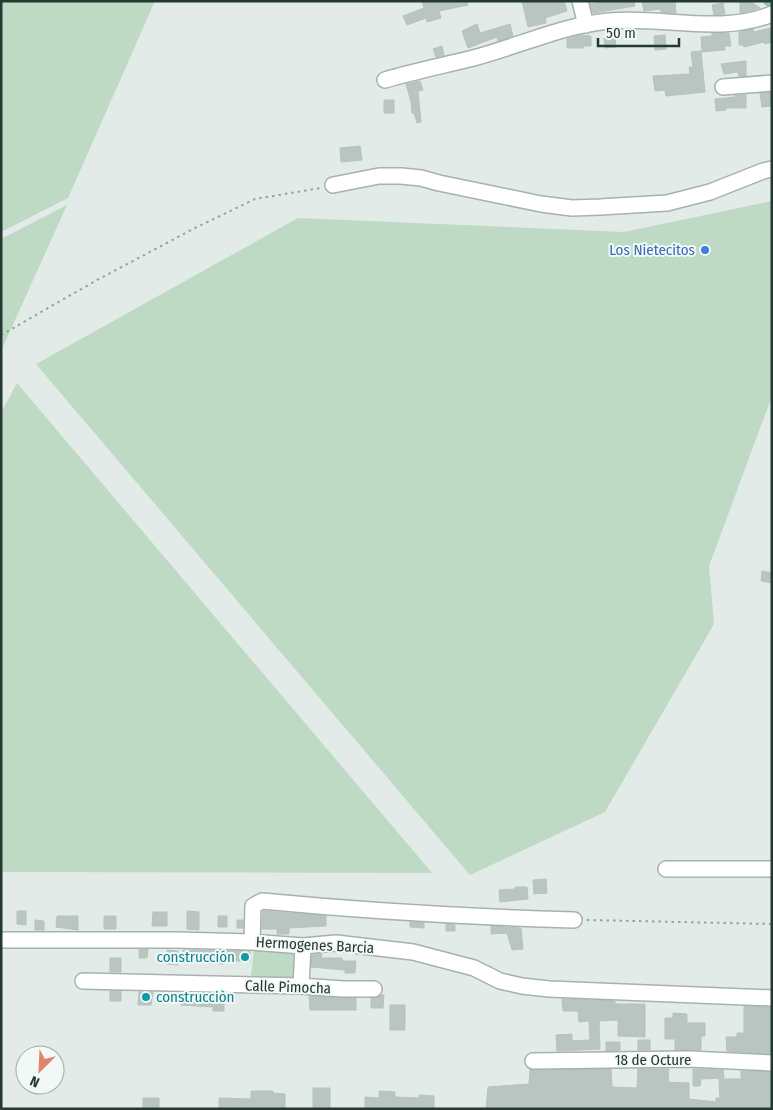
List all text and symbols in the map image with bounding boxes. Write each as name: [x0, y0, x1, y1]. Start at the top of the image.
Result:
scale bar: [598, 15, 679, 47]
text: 50 m: [606, 24, 636, 42]
place label: Los Nietecitos: [609, 241, 695, 259]
marker: Los Nietecitos: [699, 244, 711, 256]
street label: Hermogenes Barcia: [255, 933, 375, 957]
place label: construcción: [157, 948, 235, 966]
marker: construcción: [239, 951, 251, 963]
street label: Calle Pimocha: [245, 977, 331, 997]
place label: construcciòn: [156, 988, 234, 1006]
marker: construcciòn: [140, 991, 152, 1003]
north arrow: [15, 1045, 65, 1095]
street label: 18 de Octure: [615, 1051, 691, 1069]
text: N: [28, 1072, 42, 1091]

